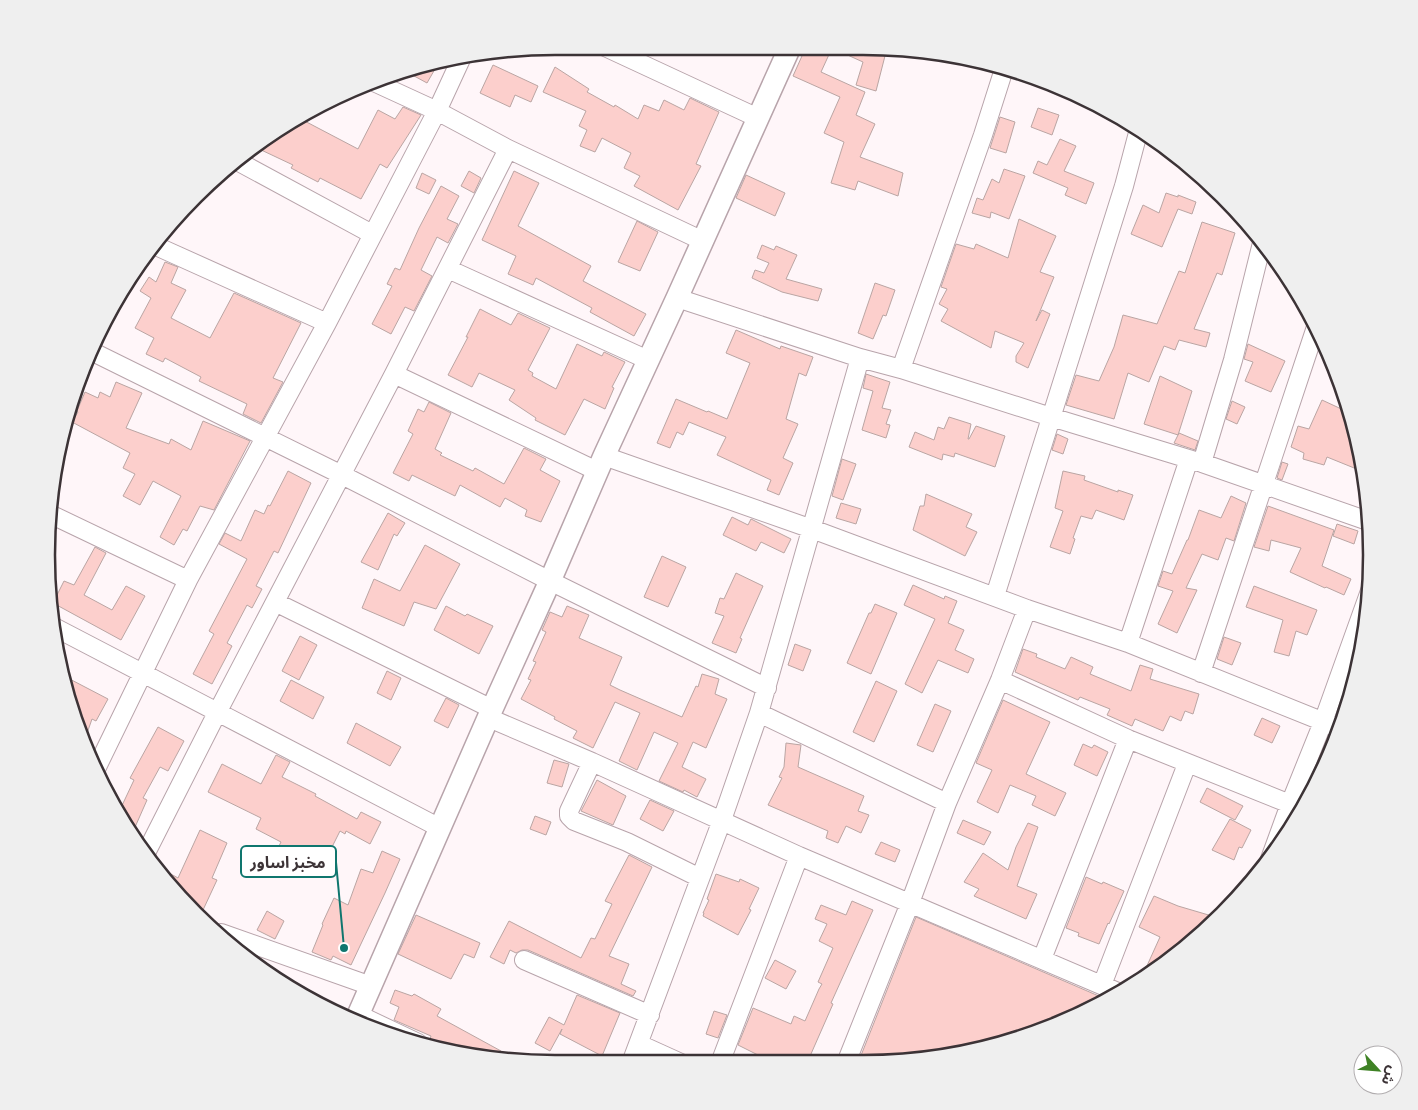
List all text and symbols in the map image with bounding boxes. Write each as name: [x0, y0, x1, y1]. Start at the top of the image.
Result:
callout: مخبز اساور: [241, 846, 336, 877]
text: مخبز اساور: [249, 852, 326, 872]
north arrow: [1353, 1045, 1403, 1095]
text: ش: [1378, 1064, 1402, 1088]

